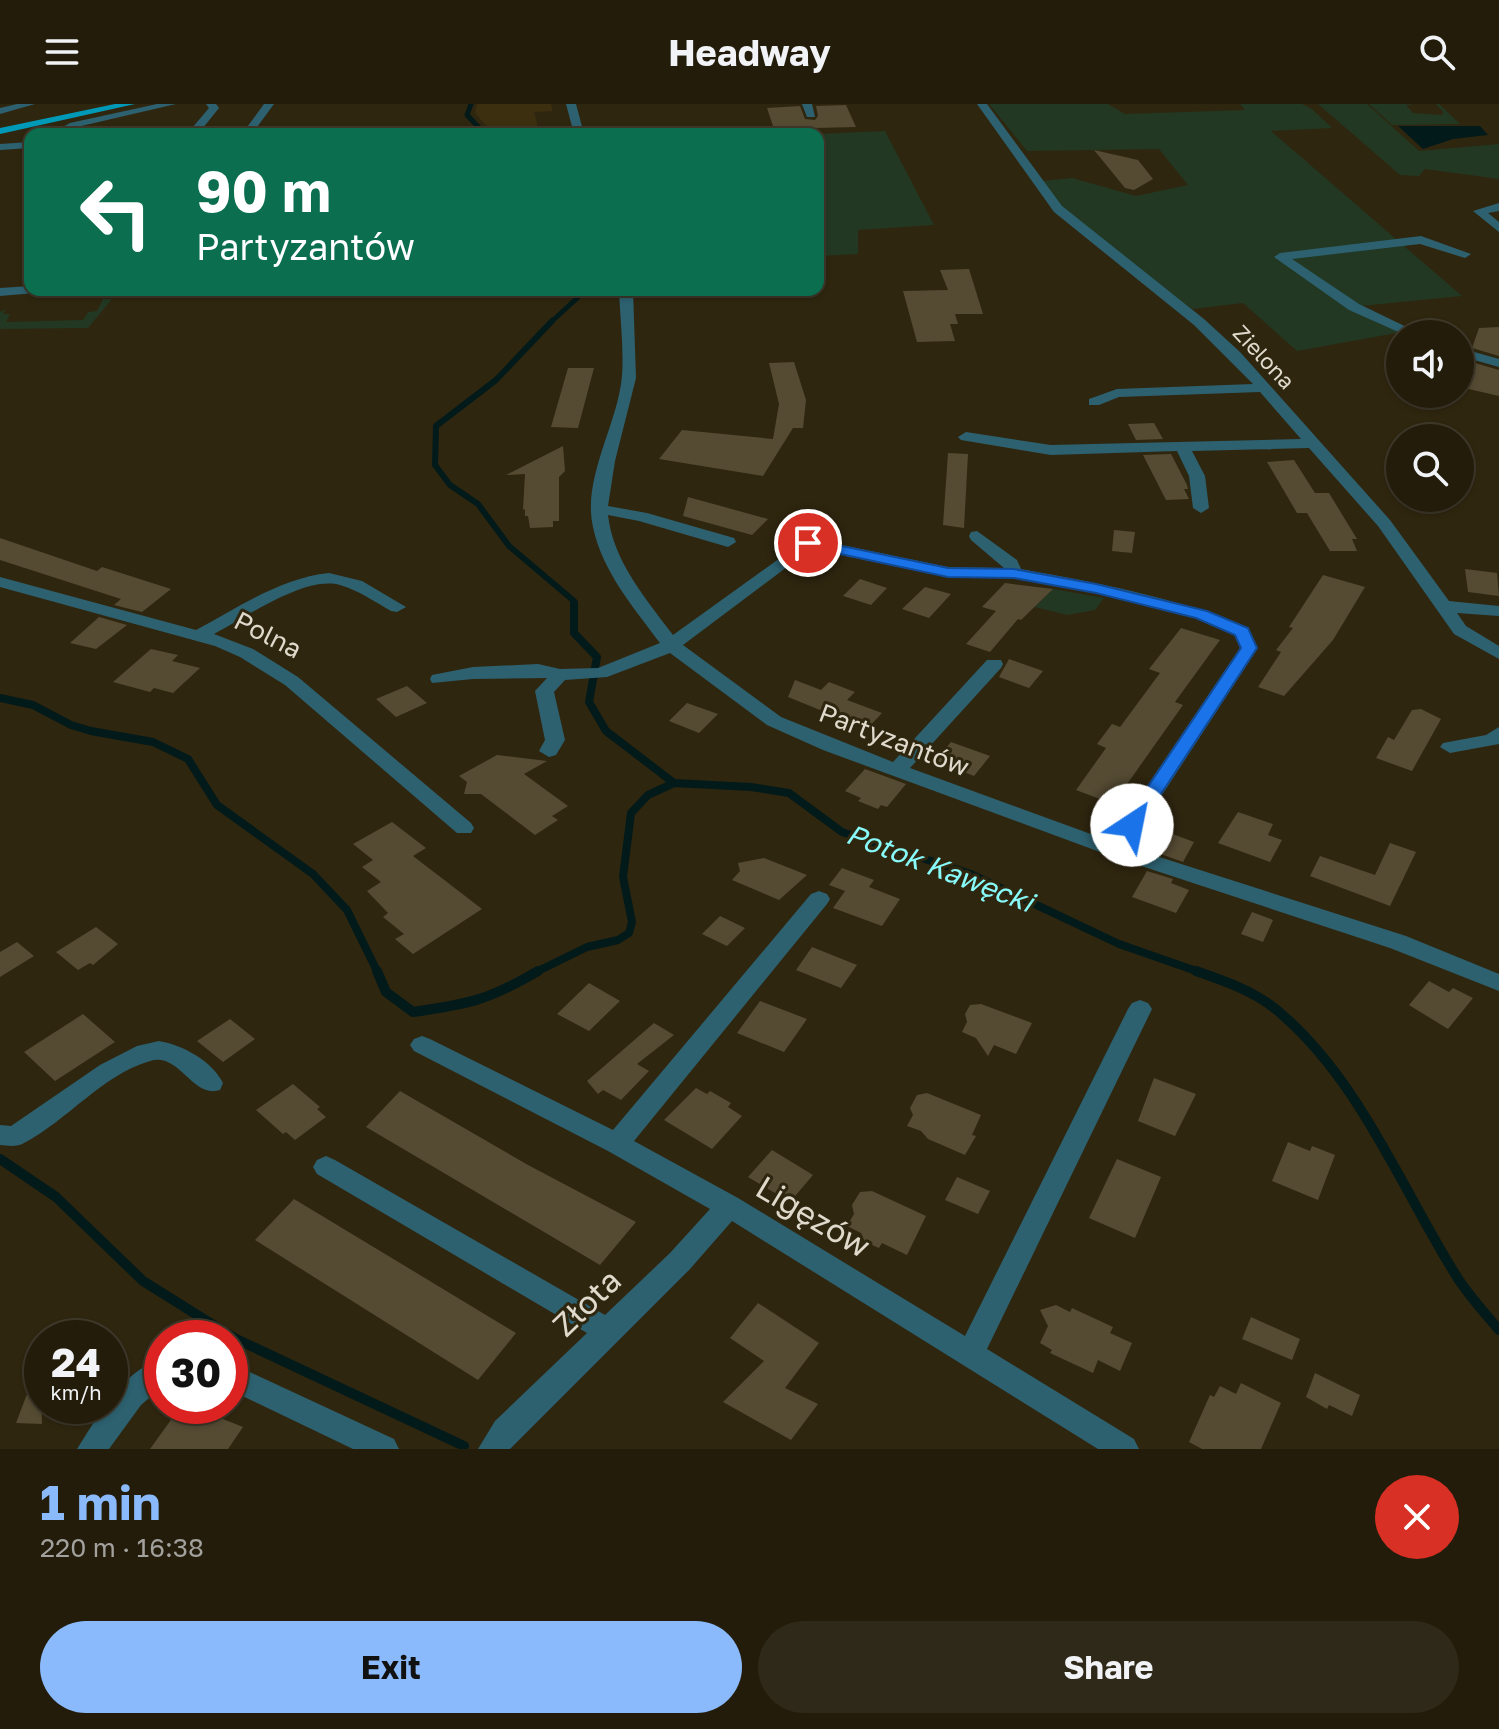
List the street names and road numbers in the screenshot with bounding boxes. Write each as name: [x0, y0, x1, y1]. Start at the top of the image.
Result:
street label: Zielona: [1228, 319, 1301, 394]
street label: Polna: [229, 605, 307, 665]
street label: Partyzantów: [815, 697, 974, 782]
street label: Ligęzów: [750, 1167, 877, 1265]
street label: Złota: [545, 1261, 628, 1344]

